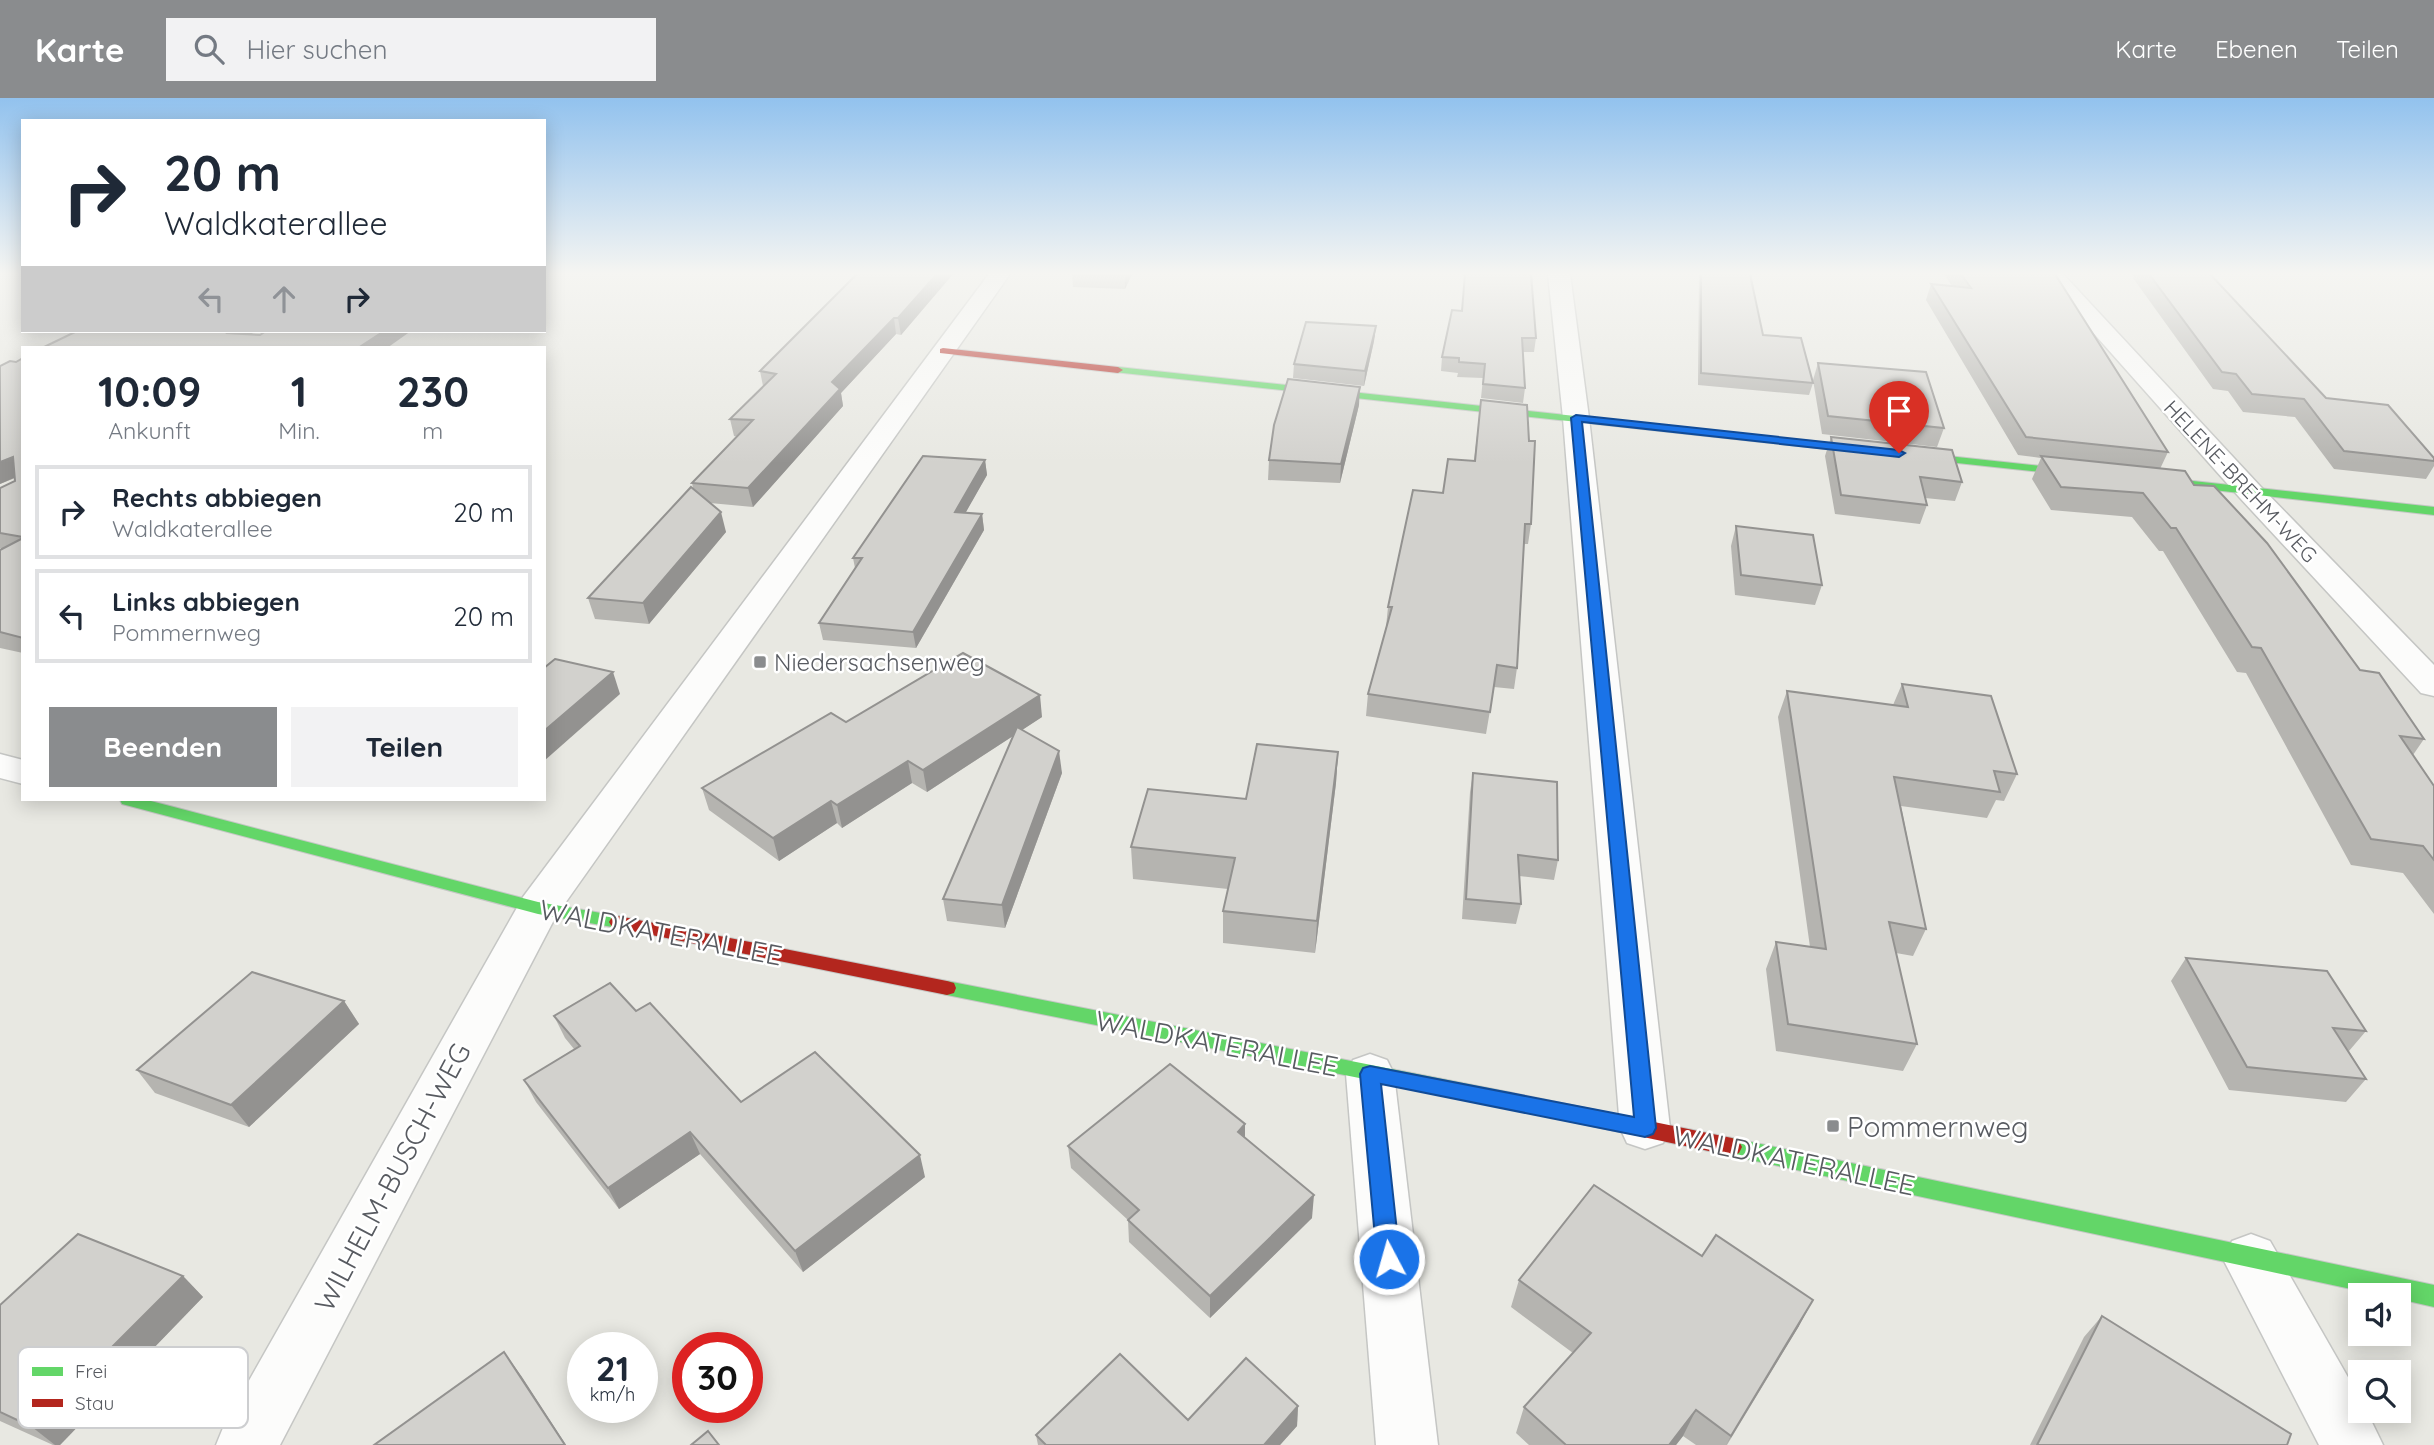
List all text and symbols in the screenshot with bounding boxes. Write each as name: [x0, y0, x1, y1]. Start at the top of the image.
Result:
search box: [166, 18, 656, 81]
text: Karte: [35, 29, 124, 70]
icon: search: [190, 30, 228, 68]
text: Hier suchen: [246, 33, 388, 66]
text: Karte: [2115, 34, 2177, 64]
text: Ebenen: [2215, 34, 2298, 64]
text: Teilen: [2336, 34, 2399, 64]
text: 20 m: [164, 142, 281, 203]
icon: right: [49, 147, 140, 238]
text: Waldkaterallee: [164, 203, 388, 243]
icon: left: [192, 280, 230, 318]
icon: ahead: [265, 280, 303, 318]
icon: right: [338, 280, 376, 318]
text: 10:09: [98, 365, 201, 418]
text: 1: [291, 365, 307, 418]
text: 230: [397, 365, 469, 418]
pin: [1869, 381, 1929, 453]
icon: arrive: [1880, 392, 1918, 430]
street label: HELENE-BREHM-WEG: [2159, 394, 2323, 568]
text: Ankunft: [108, 416, 191, 445]
text: Min.: [278, 416, 320, 445]
text: m: [422, 416, 443, 445]
text: Rechts abbiegen: [112, 481, 322, 514]
icon: right: [53, 493, 91, 531]
text: 20 m: [453, 496, 514, 529]
text: Waldkaterallee: [112, 514, 273, 543]
text: Links abbiegen: [112, 585, 300, 618]
icon: left: [53, 597, 91, 635]
text: 20 m: [453, 600, 514, 633]
text: Pommernweg: [112, 618, 261, 647]
place label: Niedersachsenweg: [774, 647, 985, 677]
marker: Niedersachsenweg: [752, 654, 768, 670]
button: Beenden: [49, 707, 277, 787]
button: Teilen: [291, 707, 518, 787]
street label: WALDKATERALLEE: [537, 891, 785, 973]
street label: WALDKATERALLEE: [1093, 1002, 1341, 1084]
street label: WILHELM-BUSCH-WEG: [306, 1037, 478, 1317]
place label: Pommernweg: [1847, 1109, 2028, 1144]
street label: WALDKATERALLEE: [1670, 1117, 1918, 1203]
marker: Pommernweg: [1825, 1118, 1841, 1134]
position arrow: [1352, 1222, 1426, 1296]
map controls: [2348, 1283, 2411, 1423]
button: sound: [2348, 1283, 2411, 1346]
speed limit sign: 30: [672, 1332, 763, 1423]
text: 21: [596, 1346, 629, 1390]
legend: [18, 1347, 248, 1428]
text: Frei: [75, 1359, 107, 1383]
button: search: [2348, 1360, 2411, 1423]
text: km/h: [590, 1383, 635, 1406]
text: Stau: [75, 1391, 114, 1415]

